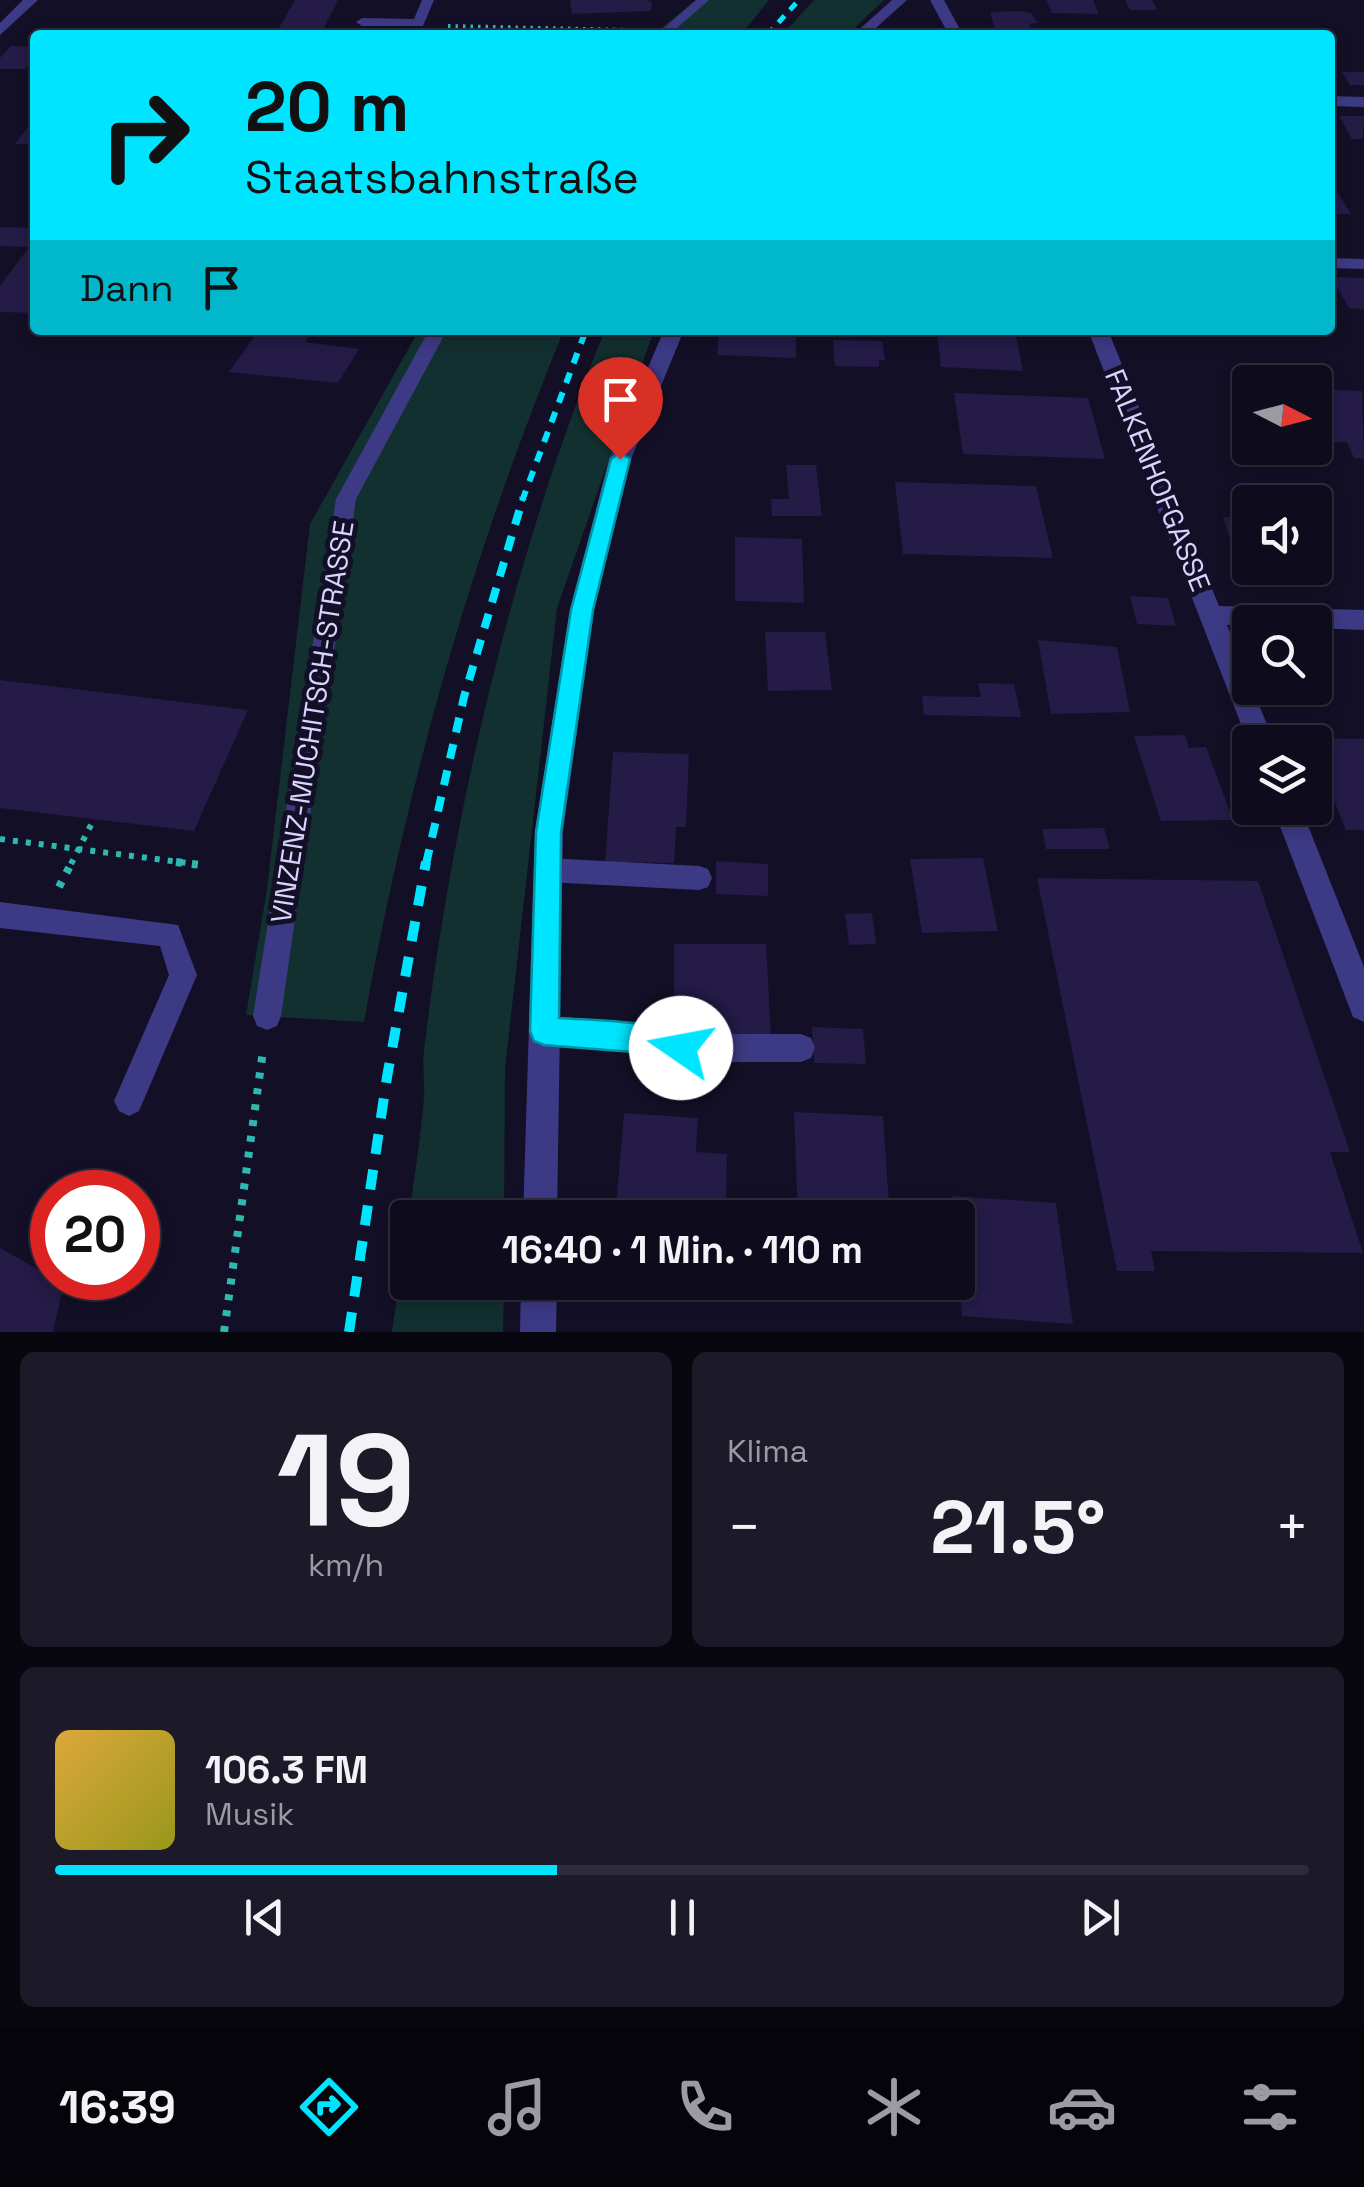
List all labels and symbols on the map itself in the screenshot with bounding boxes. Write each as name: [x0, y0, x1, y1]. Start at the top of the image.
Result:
pin: [578, 357, 663, 460]
street label: FALKENHOFGASSE: [1097, 364, 1219, 596]
north arrow: [1232, 365, 1332, 465]
street label: VINZENZ-MUCHITSCH-STRASSE: [262, 518, 362, 926]
position arrow: [629, 996, 733, 1100]
speed limit sign: 20: [30, 1170, 160, 1300]

